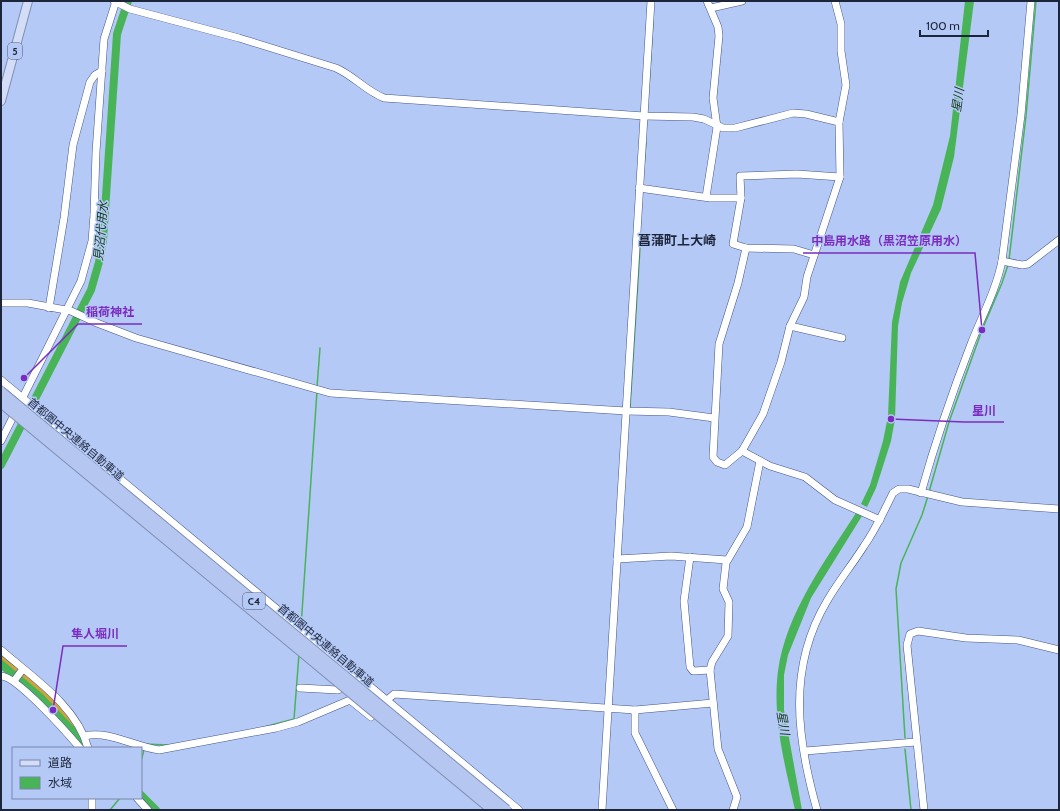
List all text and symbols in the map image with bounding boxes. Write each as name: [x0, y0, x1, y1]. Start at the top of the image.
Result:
scale bar: [920, 12, 988, 38]
text: 100 m: [926, 18, 960, 33]
road number: 5: [8, 43, 22, 59]
water label: 星川: [948, 85, 967, 113]
water label: 見沼代用水: [90, 198, 111, 262]
callout: 中島用水路（黒沼笠原用水）: [803, 229, 975, 253]
district label: 菖蒲町上大崎: [638, 232, 716, 248]
text: 中島用水路（黒沼笠原用水）: [811, 233, 967, 248]
callout: 稲荷神社: [78, 300, 142, 324]
text: 稲荷神社: [86, 304, 134, 319]
street label: 首都圏中央連絡自動車道: [25, 395, 127, 483]
callout: 星川: [964, 398, 1004, 422]
text: 星川: [972, 403, 996, 418]
road number: C4: [243, 593, 265, 609]
street label: 首都圏中央連絡自動車道: [275, 601, 377, 689]
callout: 隼人堀川: [63, 622, 127, 646]
text: 隼人堀川: [71, 626, 119, 641]
water label: 星川: [774, 710, 793, 738]
legend: [12, 747, 142, 799]
text: 道路: [48, 755, 72, 770]
text: 水域: [48, 775, 72, 790]

